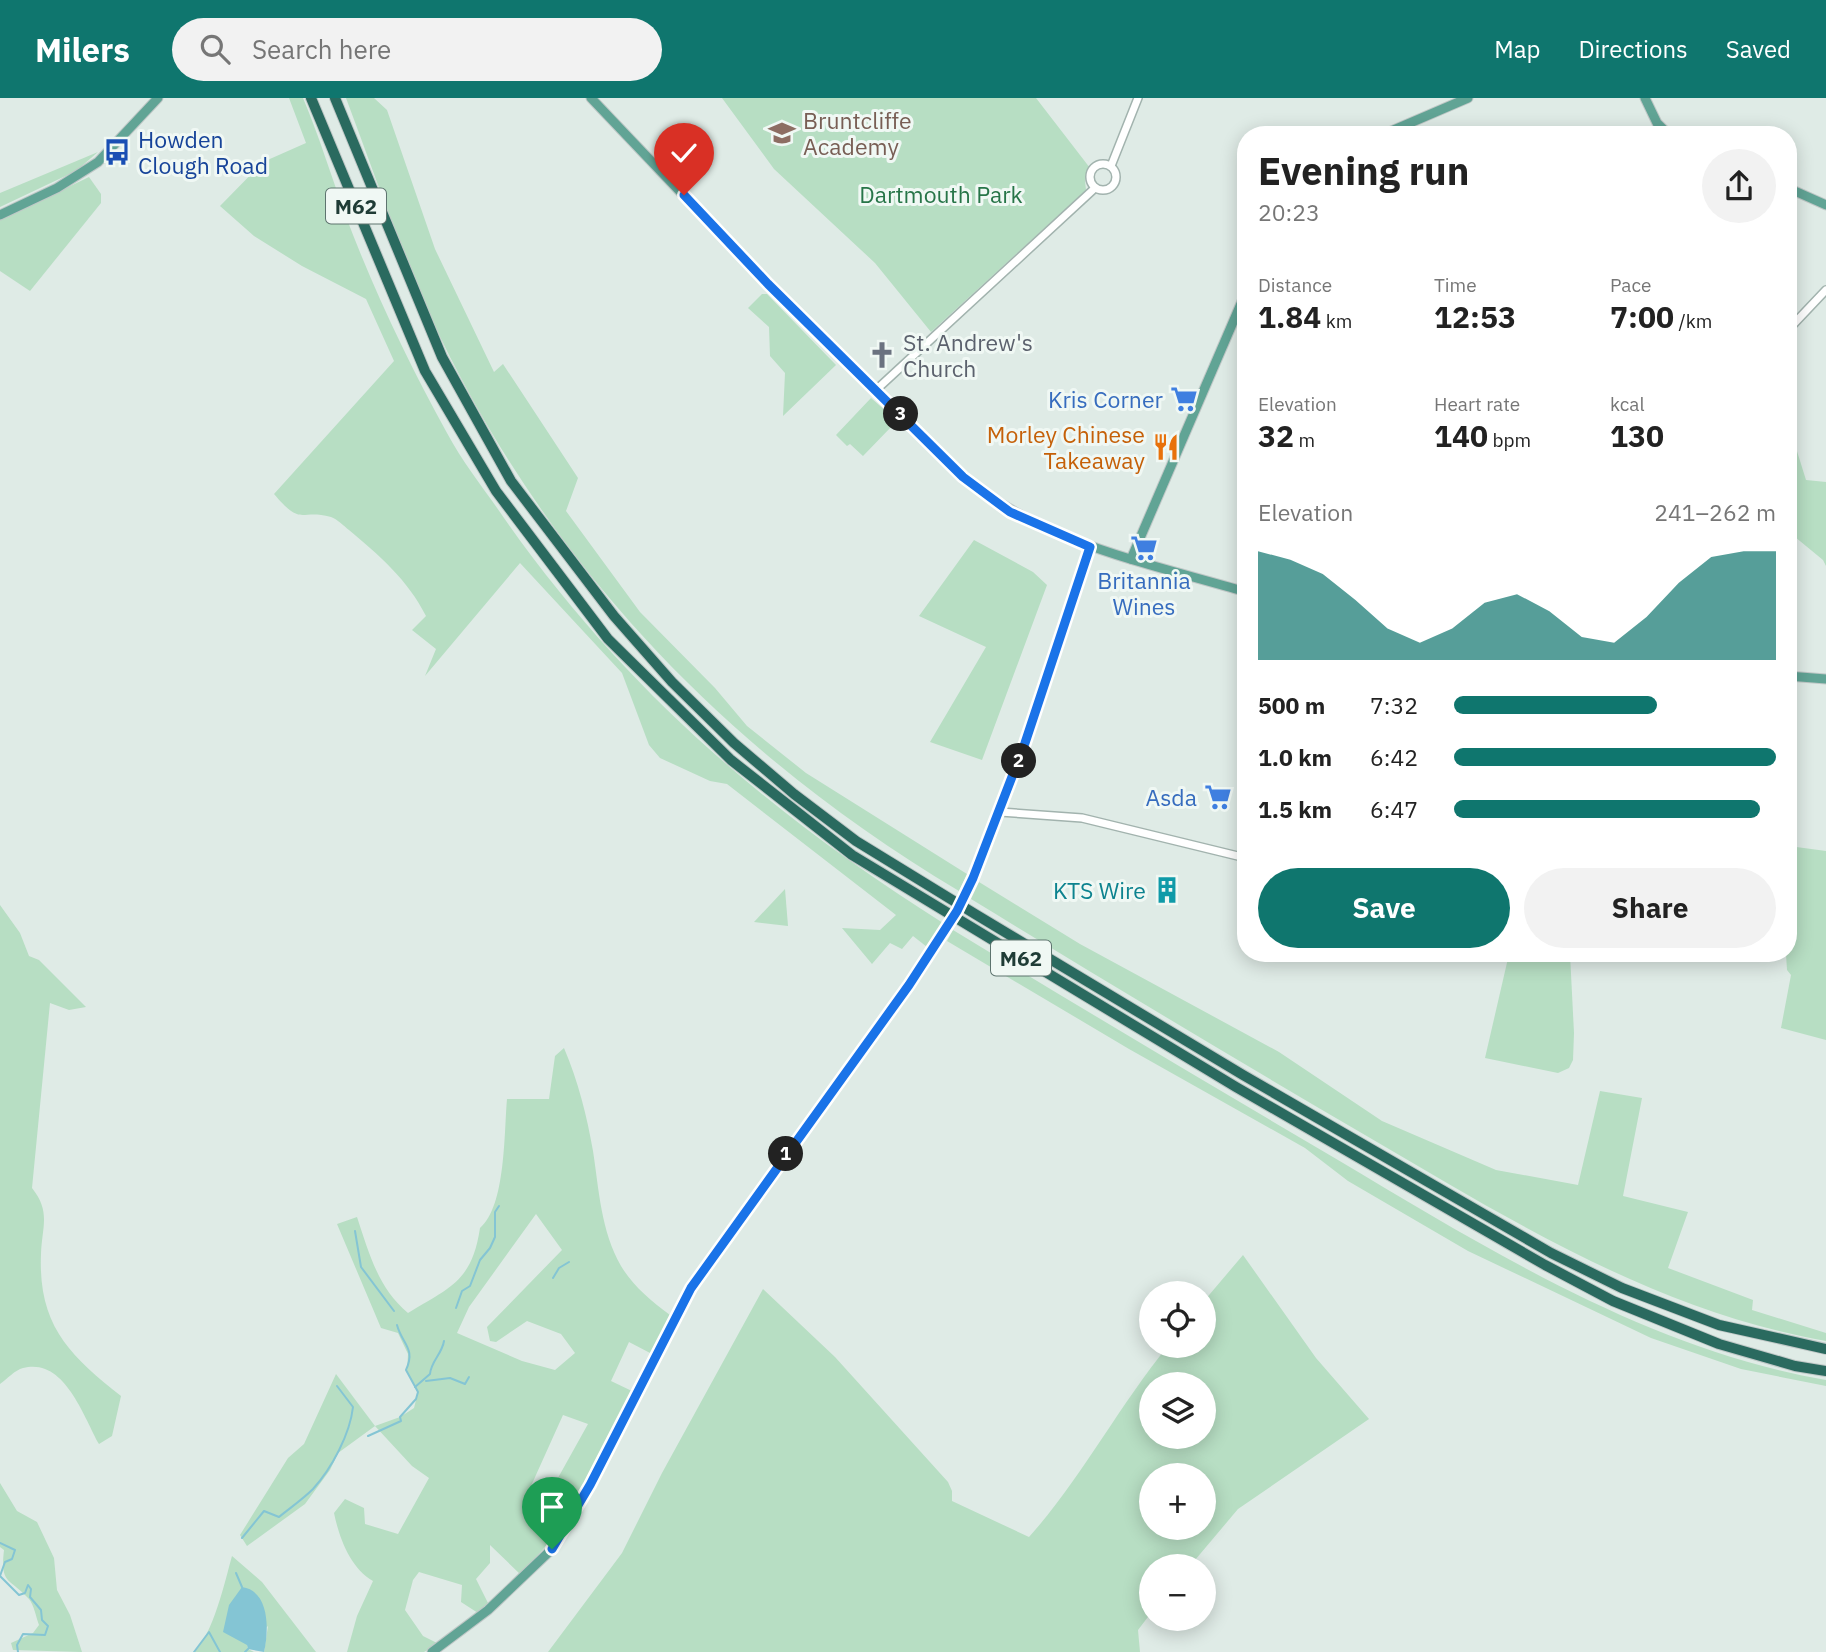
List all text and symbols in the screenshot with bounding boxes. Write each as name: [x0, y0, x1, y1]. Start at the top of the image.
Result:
search box: [172, 18, 662, 81]
text: Milers: [35, 28, 130, 71]
icon: search: [196, 30, 234, 68]
text: Search here: [252, 32, 391, 66]
text: Map: [1494, 33, 1540, 65]
text: Directions: [1578, 33, 1688, 65]
text: Saved: [1726, 33, 1791, 65]
place label: Bruntcliffe Academy: [803, 105, 912, 161]
school or university icon: Bruntcliffe Academy: [767, 118, 797, 148]
pin: [654, 123, 714, 195]
place label: Howden Clough Road: [138, 124, 268, 180]
icon: check: [665, 134, 703, 172]
bus stop icon: Howden Clough Road: [102, 137, 132, 167]
text: Evening run: [1258, 146, 1469, 195]
button: share: [1702, 149, 1776, 223]
park label: Dartmouth Park: [859, 179, 1023, 209]
road number: M62: [326, 188, 386, 224]
text: 20:23: [1258, 197, 1320, 227]
text: Distance: [1258, 273, 1332, 297]
text: Time: [1434, 273, 1477, 297]
text: Pace: [1610, 273, 1651, 297]
text: 1.84: [1258, 297, 1321, 336]
text: 12:53: [1434, 297, 1516, 336]
text: 7:00: [1610, 297, 1674, 336]
text: km: [1321, 309, 1352, 333]
text: /km: [1674, 309, 1712, 333]
place label: St. Andrew's Church: [903, 327, 1033, 383]
church icon: St. Andrew's Church: [867, 340, 897, 370]
place label: Kris Corner: [1048, 384, 1164, 414]
supermarket icon: Kris Corner: [1169, 384, 1199, 414]
text: Elevation: [1258, 392, 1337, 416]
text: Heart rate: [1434, 392, 1520, 416]
text: kcal: [1610, 392, 1645, 416]
pin: 3: [884, 396, 918, 432]
text: 3: [895, 401, 906, 425]
text: 32: [1258, 416, 1294, 455]
text: 140: [1434, 416, 1488, 455]
text: 130: [1610, 416, 1664, 455]
place label: Morley Chinese Takeaway: [987, 419, 1146, 475]
text: m: [1294, 428, 1315, 452]
text: bpm: [1488, 428, 1531, 452]
restaurant icon: Morley Chinese Takeaway: [1151, 432, 1181, 462]
text: Elevation: [1258, 497, 1353, 527]
text: 241–262 m: [1654, 497, 1776, 527]
supermarket icon: Britannia Wines: [1129, 533, 1159, 563]
place label: Britannia Wines: [1097, 565, 1191, 621]
text: 500 m: [1258, 690, 1325, 720]
text: 7:32: [1370, 690, 1418, 720]
text: 1.0 km: [1258, 742, 1332, 772]
text: 6:42: [1370, 742, 1418, 772]
pin: 2: [1002, 744, 1036, 778]
text: 2: [1013, 748, 1024, 772]
place label: Asda: [1145, 782, 1197, 812]
supermarket icon: Asda: [1203, 782, 1233, 812]
text: 1.5 km: [1258, 794, 1332, 824]
text: 6:47: [1370, 794, 1418, 824]
button: Save: [1258, 868, 1510, 948]
button: Share: [1524, 868, 1776, 948]
place label: KTS Wire: [1053, 875, 1146, 905]
building icon: KTS Wire: [1152, 875, 1182, 905]
road number: M62: [991, 940, 1051, 976]
pin: 1: [768, 1136, 804, 1172]
text: 1: [780, 1141, 791, 1165]
map controls: [1139, 1281, 1216, 1631]
button: locate: [1139, 1281, 1216, 1358]
button: layers: [1139, 1372, 1216, 1449]
button: +: [1139, 1463, 1216, 1540]
pin: [522, 1477, 582, 1549]
icon: arrive: [533, 1488, 571, 1526]
button: −: [1139, 1554, 1216, 1631]

